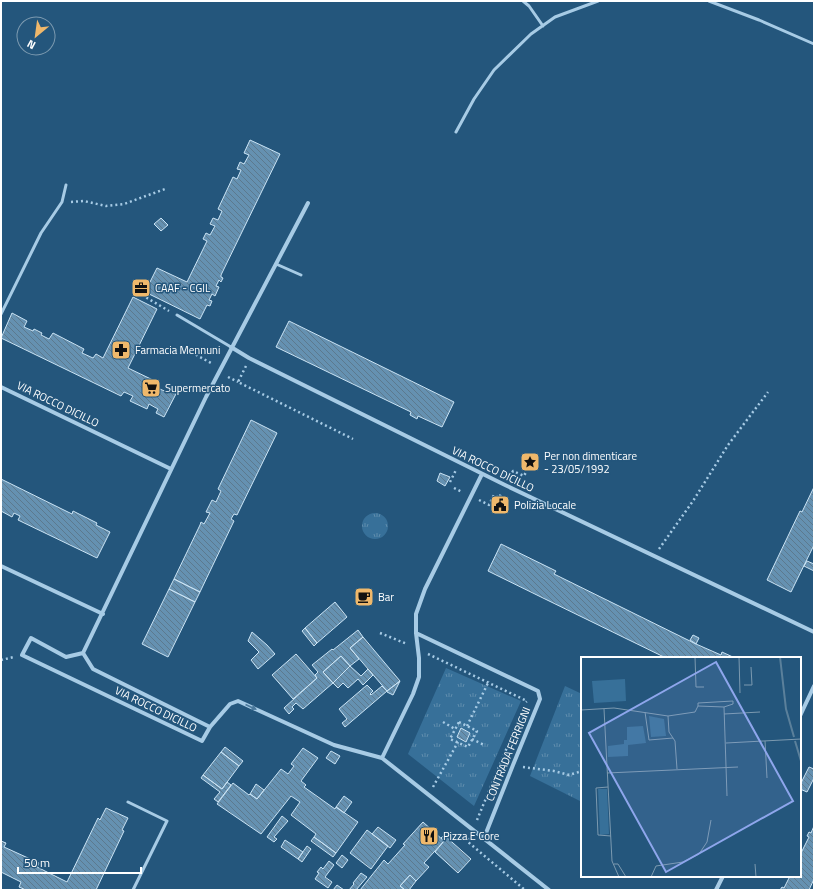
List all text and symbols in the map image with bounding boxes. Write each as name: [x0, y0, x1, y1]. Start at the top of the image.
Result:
north arrow: [16, 16, 56, 56]
text: N: [24, 36, 38, 54]
office icon: CAAF - CGIL: [130, 277, 152, 299]
place label: CAAF - CGIL: [155, 280, 211, 296]
pharmacy icon: Farmacia Mennuni: [110, 339, 132, 361]
place label: Farmacia Mennuni: [135, 342, 220, 358]
street label: VIA ROCCO DICILLO: [14, 377, 102, 431]
supermarket icon: Supermercato: [140, 377, 162, 399]
place label: Supermercato: [165, 380, 231, 396]
street label: VIA ROCCO DICILLO: [449, 442, 537, 496]
place label: Per non dimenticare - 23/05/1992: [544, 448, 637, 477]
place icon: Per non dimenticare - 23/05/1992: [519, 451, 541, 473]
public building icon: Polizia Locale: [489, 494, 511, 516]
place label: Polizia Locale: [514, 497, 576, 513]
cafe icon: Bar: [353, 586, 375, 608]
place label: Bar: [378, 589, 394, 605]
inset map: [581, 657, 801, 877]
street label: VIA ROCCO DICILLO: [112, 682, 200, 736]
one-way arrow: [245, 704, 256, 710]
street label: CONTRADA FERRIGNI: [482, 704, 534, 804]
restaurant icon: Pizza E Core: [418, 825, 440, 847]
place label: Pizza E Core: [443, 828, 500, 844]
scale bar: [18, 849, 141, 875]
text: 50 m: [24, 853, 50, 872]

